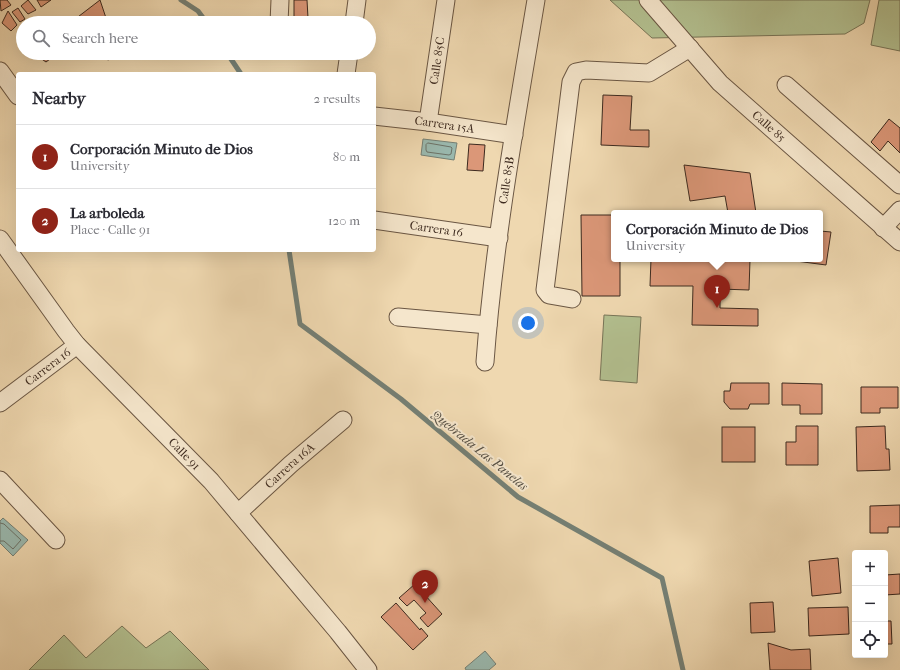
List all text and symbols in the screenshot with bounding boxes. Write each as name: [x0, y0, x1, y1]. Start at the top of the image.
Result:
search box: [16, 16, 376, 60]
icon: search: [30, 27, 52, 49]
text: Search here: [62, 29, 138, 47]
street label: Calle 85C: [427, 36, 447, 85]
text: Nearby: [32, 88, 86, 108]
text: 2 results: [314, 91, 360, 106]
street label: Calle 85: [749, 108, 788, 145]
street label: Carrera 15A: [414, 114, 476, 136]
text: Corporación Minuto de Dios: [70, 140, 253, 158]
text: 1: [43, 149, 47, 164]
text: 80 m: [333, 149, 360, 164]
street label: Calle 85B: [496, 155, 517, 205]
text: University: [70, 158, 130, 173]
text: La arboleda: [70, 204, 144, 222]
popup: [611, 210, 823, 262]
text: 2: [42, 213, 48, 228]
text: 120 m: [328, 213, 360, 228]
street label: Carrera 16: [409, 218, 464, 240]
text: Corporación Minuto de Dios: [626, 220, 808, 238]
text: Place · Calle 91: [70, 222, 150, 237]
text: University: [626, 238, 685, 253]
pin: 1: [704, 275, 730, 308]
your location: [518, 313, 538, 333]
street label: Carrera 16: [22, 345, 74, 389]
water label: Quebrada Las Panelas: [428, 406, 532, 495]
street label: Calle 91: [166, 435, 203, 473]
street label: Carrera 16A: [262, 440, 318, 492]
map controls: [852, 550, 888, 658]
button: +: [852, 550, 888, 586]
pin: 2: [412, 570, 438, 603]
button: −: [852, 586, 888, 622]
button: locate: [852, 622, 888, 658]

